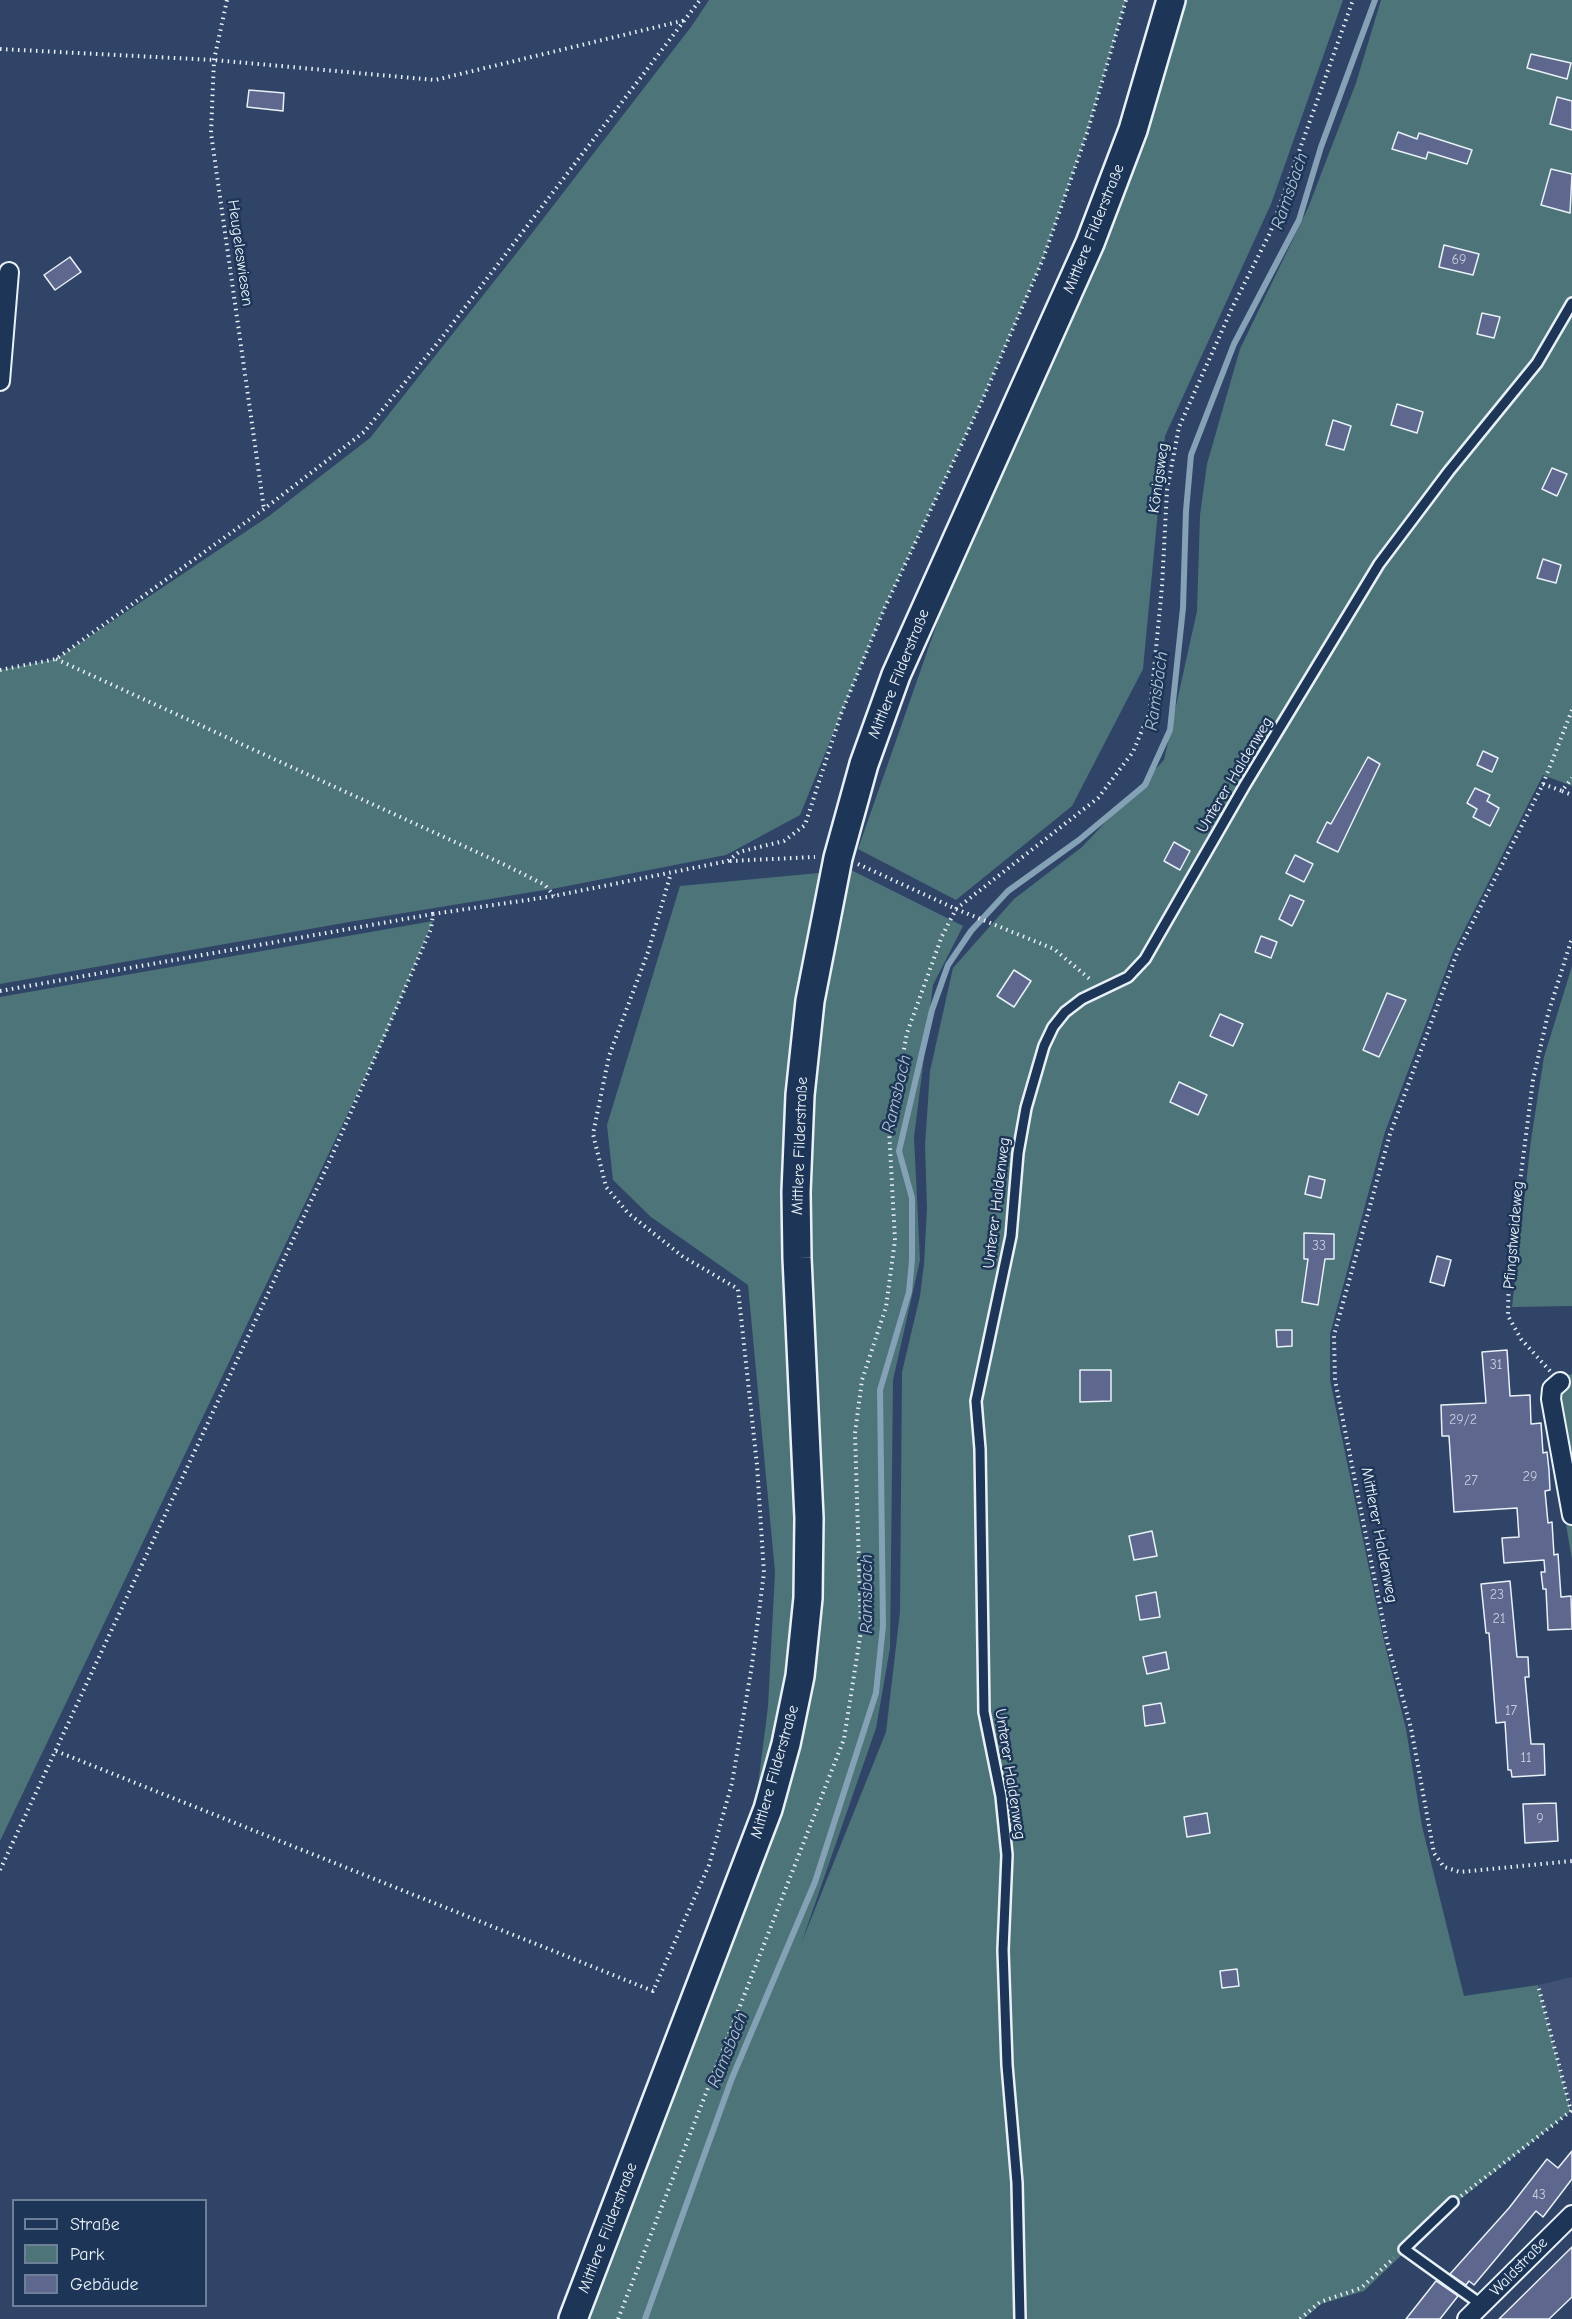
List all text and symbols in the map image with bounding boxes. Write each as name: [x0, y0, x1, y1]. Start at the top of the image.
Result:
water label: Ramsbach: [1267, 150, 1313, 232]
street label: Mittlere Filderstraße: [1059, 161, 1129, 297]
street label: Heugeleswiesen: [223, 199, 257, 307]
house number: 69: [1451, 252, 1467, 268]
street label: Königsweg: [1145, 442, 1173, 514]
street label: Mittlere Filderstraße: [864, 606, 934, 742]
water label: Ramsbach: [1141, 650, 1173, 732]
street label: Unterer Haldenweg: [1193, 713, 1277, 837]
water label: Ramsbach: [878, 1053, 916, 1135]
street label: Mittlere Filderstraße: [788, 1077, 812, 1215]
street label: Unterer Haldenweg: [979, 1136, 1015, 1270]
street label: Pfingstweideweg: [1500, 1180, 1528, 1290]
house number: 33: [1312, 1238, 1326, 1254]
house number: 31: [1490, 1357, 1502, 1373]
house number: 29/2: [1449, 1412, 1477, 1428]
street label: Mittlerer Haldenweg: [1356, 1465, 1402, 1605]
house number: 29: [1523, 1469, 1537, 1485]
house number: 27: [1464, 1473, 1478, 1489]
water label: Ramsbach: [856, 1554, 878, 1634]
house number: 23: [1490, 1587, 1504, 1603]
house number: 21: [1493, 1611, 1505, 1627]
street label: Mittlere Filderstraße: [747, 1703, 803, 1841]
house number: 17: [1505, 1703, 1517, 1719]
street label: Unterer Haldenweg: [990, 1707, 1030, 1841]
house number: 11: [1520, 1750, 1532, 1766]
house number: 9: [1536, 1811, 1544, 1827]
water label: Ramsbach: [703, 2009, 753, 2091]
street label: Mittlere Filderstraße: [574, 2160, 642, 2296]
house number: 43: [1532, 2187, 1546, 2203]
legend: [12, 2199, 207, 2307]
text: Straße: [70, 2214, 120, 2235]
street label: Waldstraße: [1486, 2233, 1552, 2301]
text: Park: [70, 2244, 104, 2265]
text: Gebäude: [70, 2274, 139, 2295]

